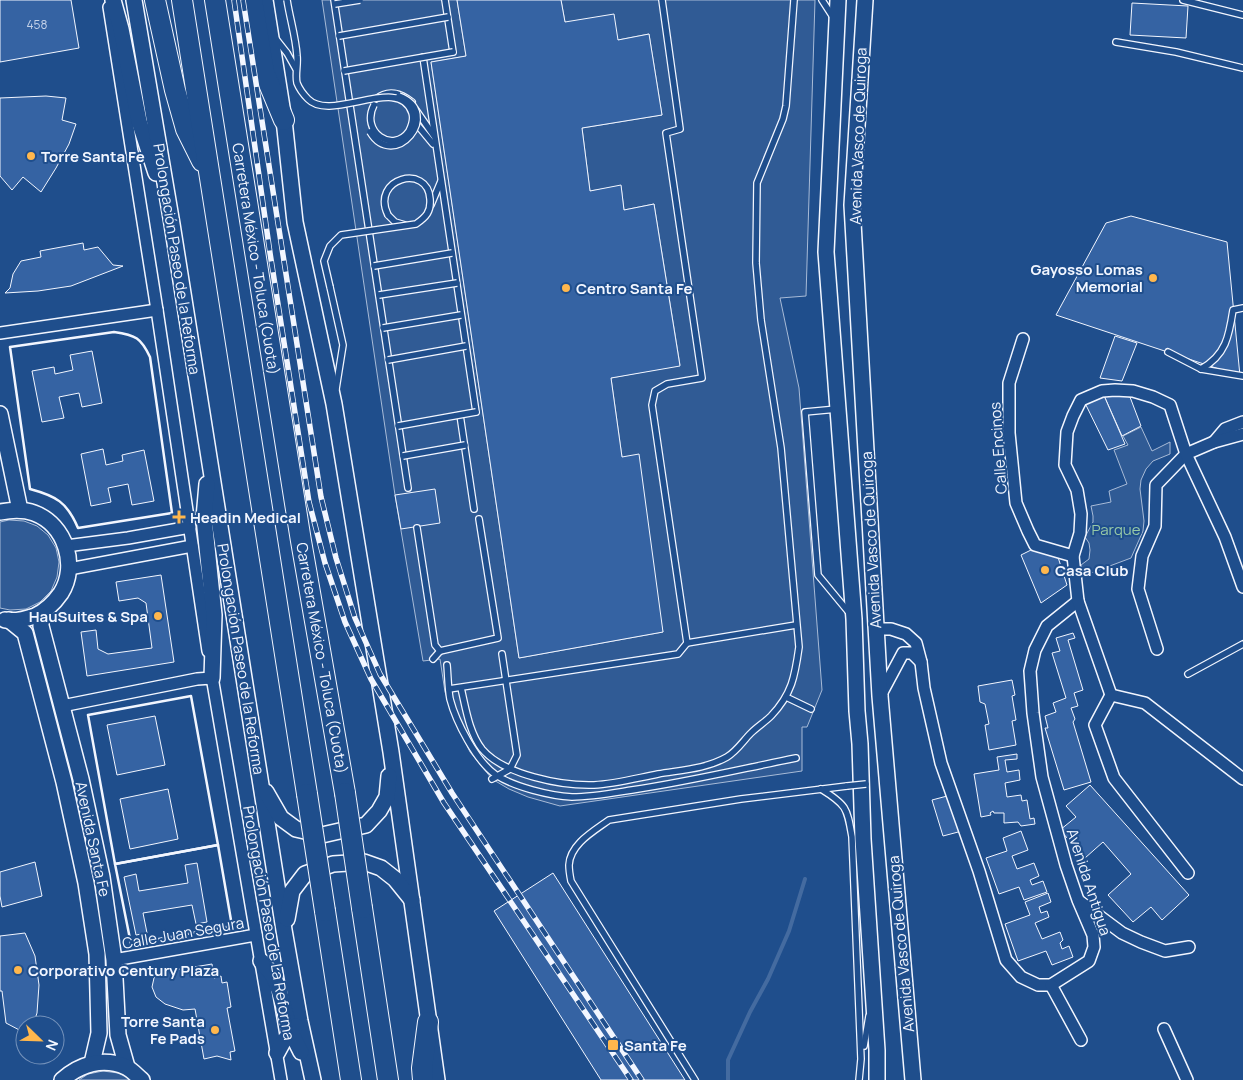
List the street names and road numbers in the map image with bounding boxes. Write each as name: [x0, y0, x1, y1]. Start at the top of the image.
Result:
street label: Avenida Vasco de Quiroga: [844, 47, 872, 225]
street label: Prolongación Paseo de la Reforma: [148, 142, 206, 376]
street label: Carretera México - Toluca (Cuota): [227, 142, 285, 376]
street label: Calle Encinos: [984, 401, 1012, 495]
street label: Avenida Vasco de Quiroga: [856, 451, 886, 629]
street label: Carretera México - Toluca (Cuota): [291, 541, 353, 775]
street label: Prolongación Paseo de la Reforma: [212, 542, 270, 776]
street label: Avenida Santa Fe: [71, 779, 116, 899]
street label: Prolongación Paseo de La Reforma: [238, 804, 300, 1042]
street label: Avenida Antigua: [1062, 826, 1116, 938]
street label: Avenida Vasco de Quiroga: [883, 855, 919, 1033]
street label: Calle Juan Segura: [121, 912, 245, 954]

